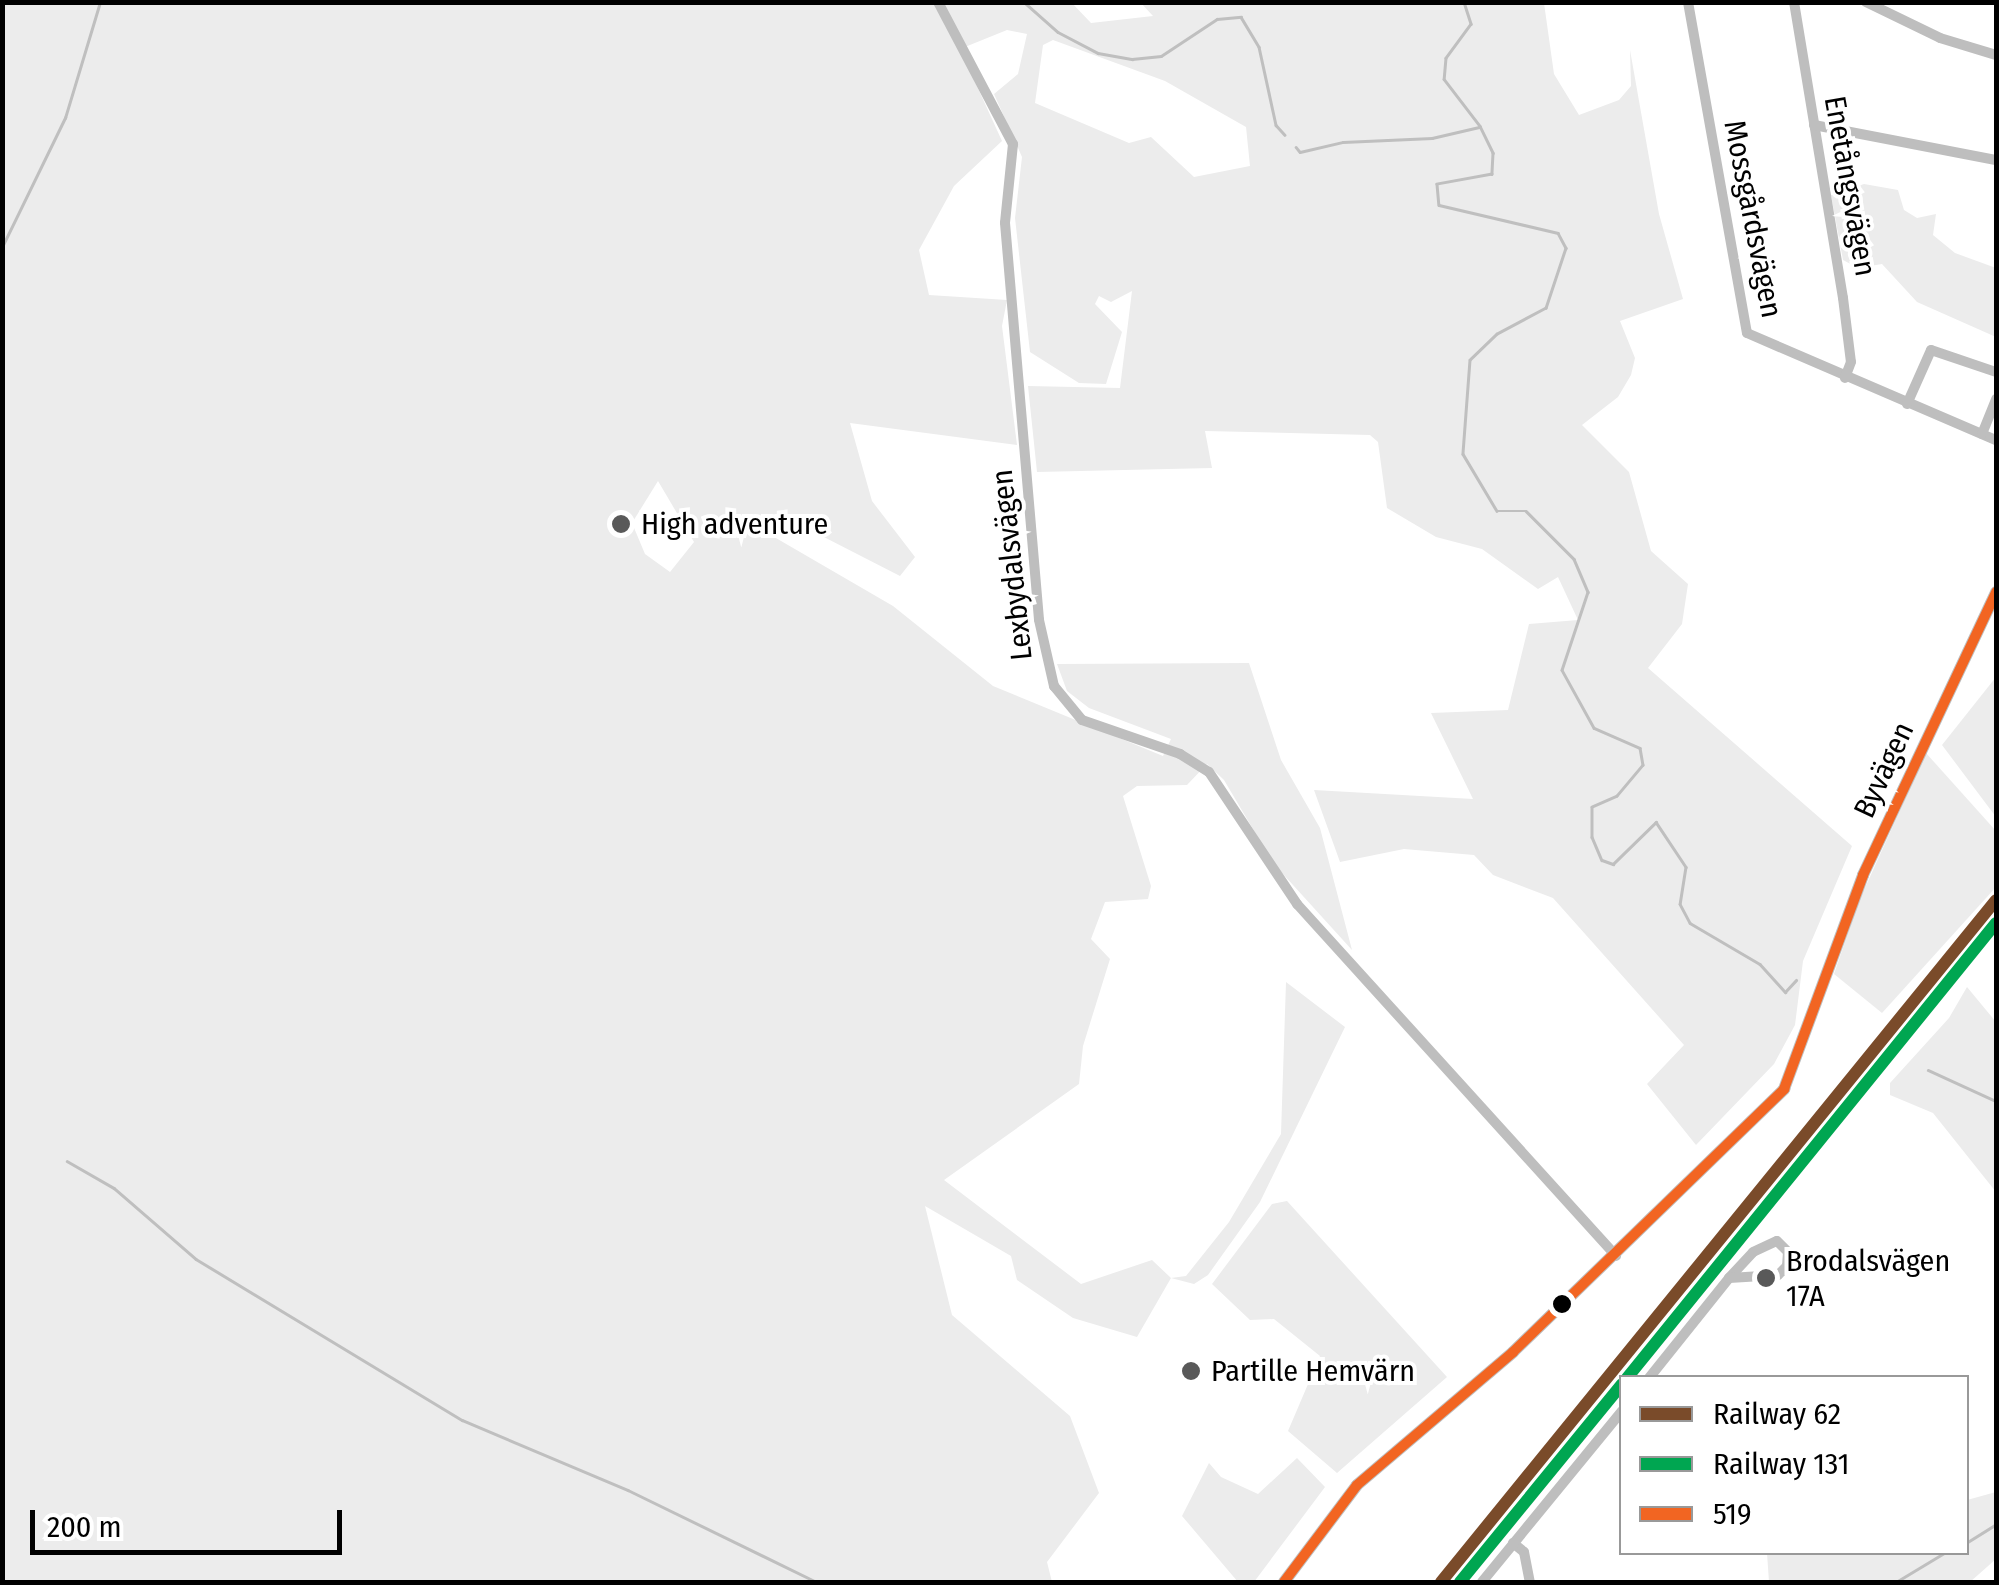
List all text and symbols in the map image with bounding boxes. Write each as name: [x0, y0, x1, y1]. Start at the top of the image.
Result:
street label: Enetångsvägen: [1816, 93, 1884, 279]
street label: Mossgårdsvägen: [1716, 117, 1790, 321]
street label: Lexbydalsvägen: [984, 468, 1040, 662]
place label: High adventure: [641, 506, 828, 542]
marker: High adventure: [610, 513, 632, 535]
street label: Byvägen: [1846, 716, 1922, 824]
place label: Brodalsvägen 17A: [1786, 1243, 1950, 1314]
marker: Brodalsvägen 17A: [1755, 1267, 1777, 1289]
unlabelled marker: [1552, 1294, 1572, 1314]
place label: Partille Hemvärn: [1211, 1353, 1415, 1389]
marker: Partille Hemvärn: [1180, 1360, 1202, 1382]
legend: [1619, 1375, 1969, 1555]
text: Railway 62: [1713, 1396, 1841, 1432]
text: Railway 131: [1713, 1446, 1849, 1482]
scale bar: [35, 1490, 348, 1552]
text: 519: [1713, 1496, 1752, 1532]
text: 200 m: [47, 1509, 122, 1545]

